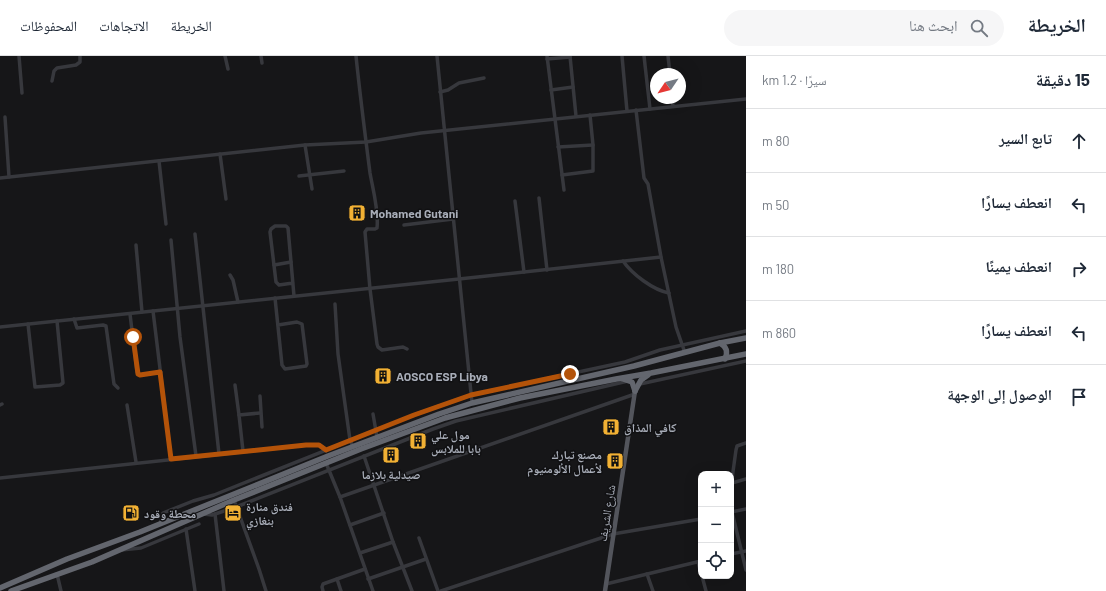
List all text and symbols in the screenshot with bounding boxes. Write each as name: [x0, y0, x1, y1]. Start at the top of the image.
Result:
search box: [724, 10, 1004, 46]
text: الخريطة: [1028, 13, 1086, 36]
text: ابحث هنا: [909, 16, 958, 34]
text: المحفوظات: [20, 17, 77, 34]
text: الاتجاهات: [99, 17, 149, 34]
text: الخريطة: [171, 17, 212, 34]
icon: search: [968, 17, 990, 39]
north arrow: [650, 68, 686, 104]
text: 15 دقيقة: [1036, 69, 1090, 89]
text: سيرًا · 1.2 km: [762, 72, 827, 88]
text: تابع السير: [999, 129, 1052, 147]
icon: ahead: [1068, 130, 1090, 152]
text: 80 m: [762, 133, 790, 149]
text: انعطف يسارًا: [981, 193, 1052, 211]
icon: left: [1068, 194, 1090, 216]
text: 50 m: [762, 197, 789, 213]
building icon: Mohamed Gutani: [347, 203, 367, 223]
place label: Mohamed Gutani: [370, 206, 458, 220]
text: انعطف يمينًا: [985, 257, 1052, 275]
icon: right: [1068, 258, 1090, 280]
text: 180 m: [762, 261, 794, 277]
text: انعطف يسارًا: [981, 321, 1052, 339]
icon: left: [1068, 322, 1090, 344]
text: 860 m: [762, 325, 796, 341]
route start: [124, 328, 142, 346]
route end: [561, 365, 579, 383]
building icon: AOSCO ESP Libya: [373, 366, 393, 386]
place label: AOSCO ESP Libya: [396, 369, 488, 383]
text: الوصول إلى الوجهة: [947, 385, 1052, 403]
icon: arrive: [1068, 386, 1090, 408]
building icon: كافي المذاق: [601, 417, 621, 437]
place label: كافي المذاق: [624, 420, 677, 438]
place label: مول علي بابا للملابس: [431, 427, 481, 457]
building icon: مول علي بابا للملابس: [408, 431, 428, 451]
building icon: صيدلية بلازما: [381, 445, 401, 465]
place label: مصنع تبارك لأعمال الألومنيوم: [527, 447, 602, 477]
building icon: مصنع تبارك لأعمال الألومنيوم: [605, 451, 625, 471]
place label: صيدلية بلازما: [361, 467, 421, 482]
map controls: [698, 471, 734, 579]
button: +: [698, 471, 734, 507]
street label: شارع الشريف: [595, 483, 619, 543]
place label: فندق منارة بنغازي: [246, 499, 293, 531]
fuel station icon: محطة وقود: [121, 503, 141, 523]
hotel icon: فندق منارة بنغازي: [223, 503, 243, 523]
place label: محطة وقود: [144, 506, 197, 521]
button: −: [698, 507, 734, 543]
button: locate: [698, 543, 734, 579]

